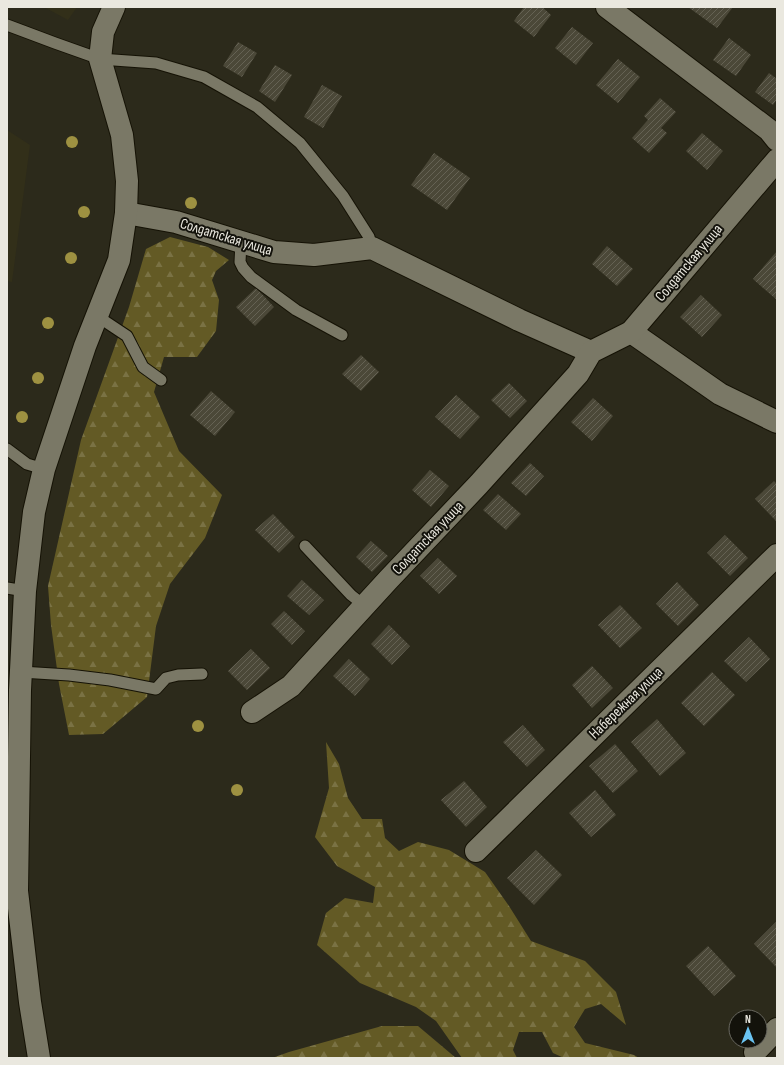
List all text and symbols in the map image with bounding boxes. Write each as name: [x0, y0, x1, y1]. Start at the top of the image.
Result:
street label: Солдатская улица: [178, 214, 274, 260]
street label: Солдатская улица: [651, 220, 727, 306]
street label: Солдатская улица: [388, 497, 468, 579]
street label: Набережная улица: [585, 663, 667, 743]
north arrow: [728, 1009, 768, 1049]
text: N: [745, 1013, 751, 1026]

